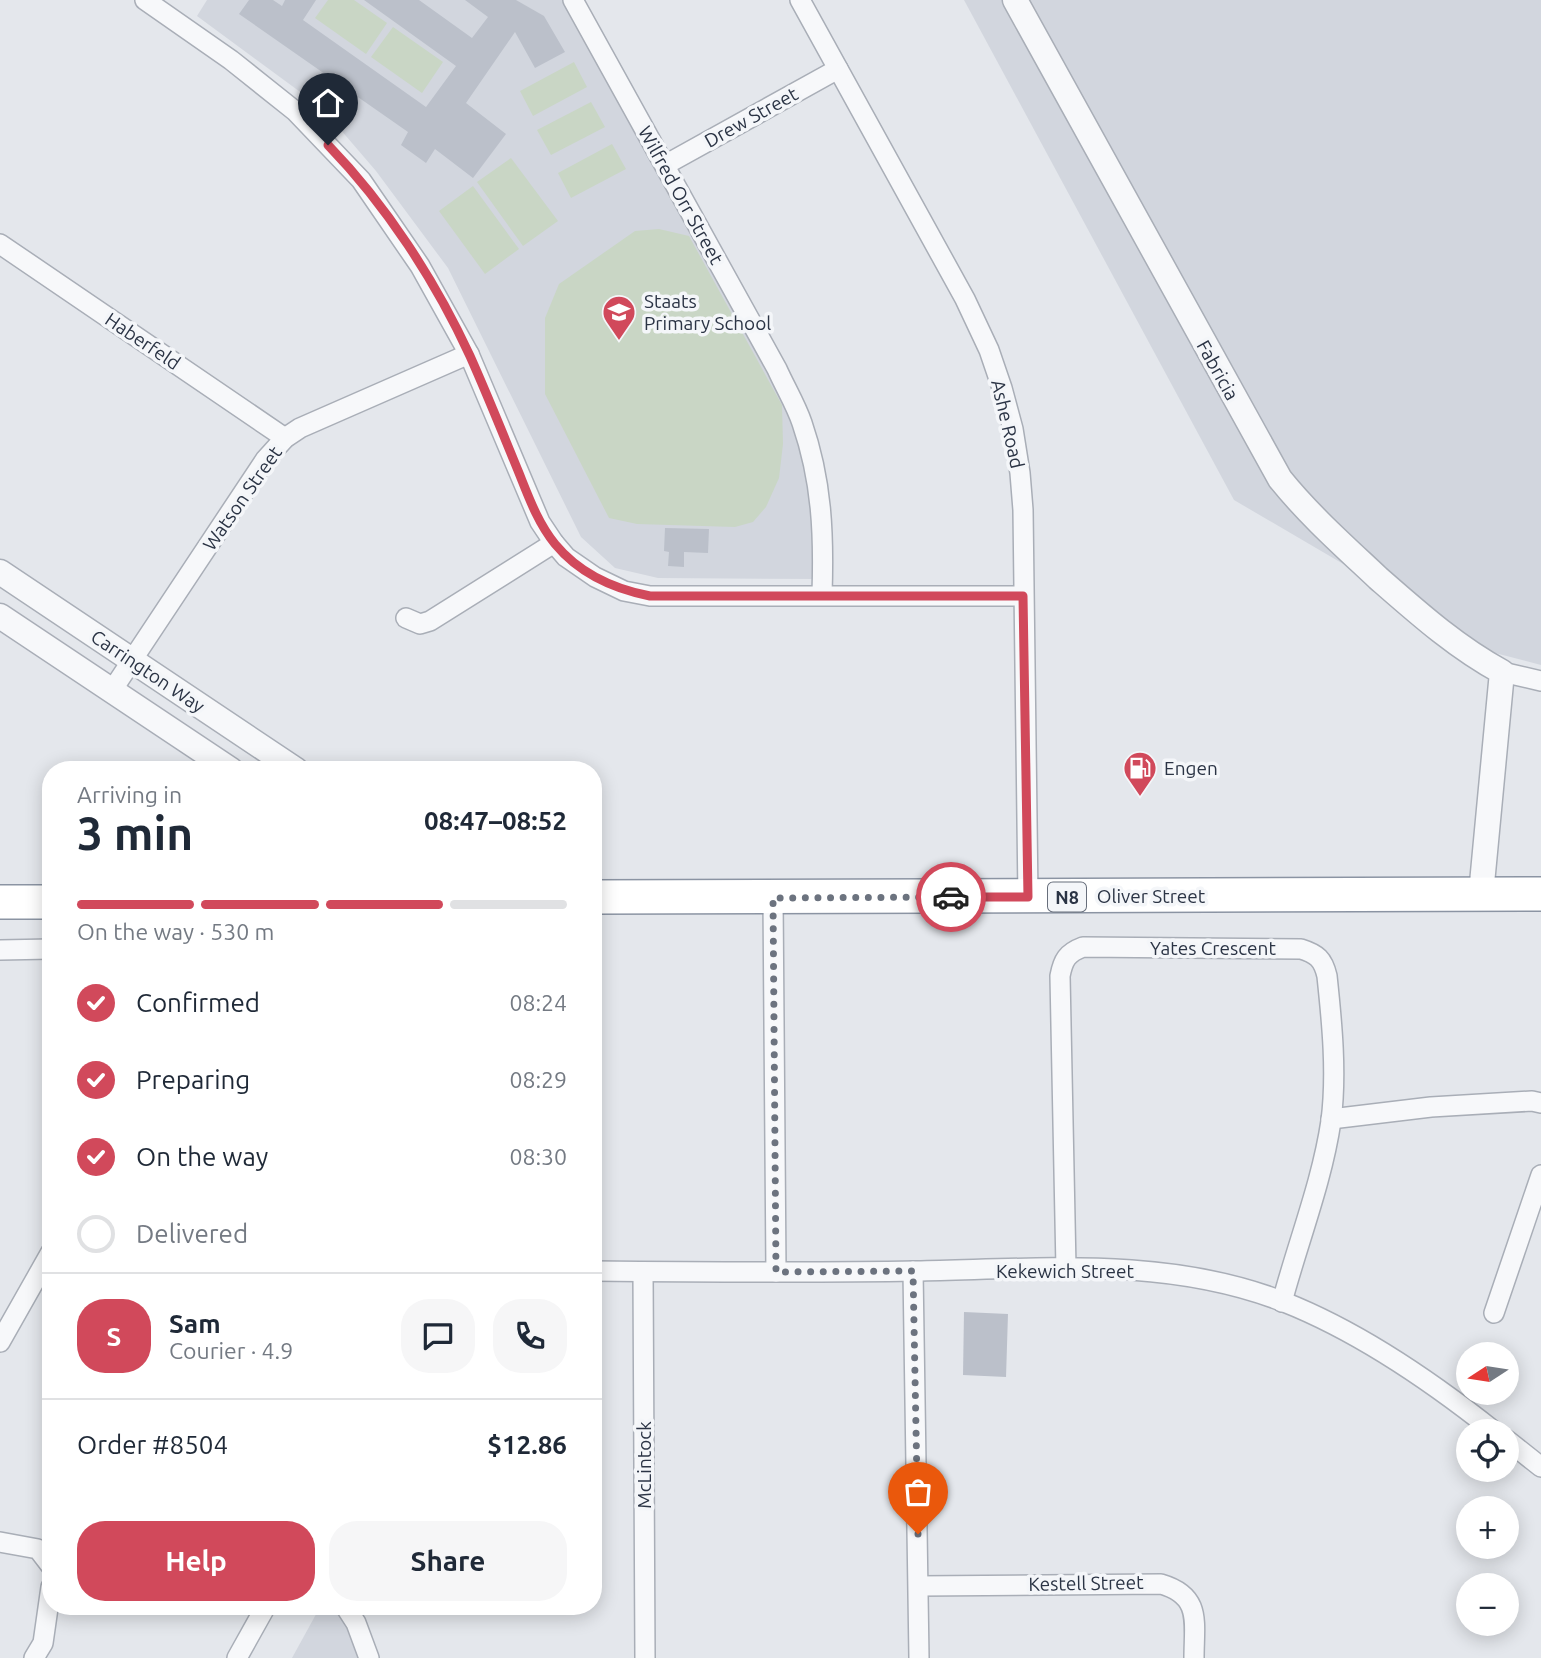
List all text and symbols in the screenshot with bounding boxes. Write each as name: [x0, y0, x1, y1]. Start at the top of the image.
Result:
pin: [298, 73, 358, 145]
street label: Drew Street: [701, 82, 802, 152]
icon: home: [309, 84, 347, 122]
street label: Wilfred Orr Street: [634, 122, 728, 268]
place label: Staats Primary School: [644, 290, 771, 334]
school or university icon: Staats Primary School: [600, 293, 638, 342]
street label: Haberfeld: [101, 308, 185, 374]
street label: Fabricia: [1193, 336, 1243, 404]
street label: Ashe Road: [987, 378, 1029, 470]
street label: Watson Street: [198, 441, 286, 554]
street label: Carrington Way: [87, 625, 209, 717]
fuel station icon: Engen: [1121, 749, 1159, 798]
place label: Engen: [1164, 757, 1218, 779]
text: Arriving in: [77, 782, 182, 807]
text: 08:47–08:52: [424, 806, 567, 835]
text: 3 min: [77, 807, 193, 859]
courier: [916, 862, 986, 932]
icon: car: [932, 878, 970, 916]
road number: N8: [1048, 882, 1086, 912]
street label: Oliver Street: [1097, 885, 1206, 907]
text: On the way · 530 m: [77, 919, 274, 944]
street label: Yates Crescent: [1150, 937, 1276, 959]
icon: check: [77, 984, 115, 1022]
text: Confirmed: [136, 988, 260, 1017]
text: 08:24: [509, 990, 567, 1015]
icon: check: [77, 1061, 115, 1099]
text: Preparing: [136, 1065, 250, 1094]
text: 08:29: [509, 1067, 567, 1092]
icon: check: [77, 1138, 115, 1176]
text: On the way: [136, 1142, 268, 1171]
text: 08:30: [509, 1144, 567, 1169]
text: Delivered: [136, 1219, 248, 1248]
street label: Kekewich Street: [996, 1260, 1135, 1282]
button: chat: [401, 1299, 475, 1373]
button: phone: [493, 1299, 567, 1373]
text: Sam: [169, 1309, 221, 1338]
text: S: [107, 1322, 121, 1351]
text: Courier · 4.9: [169, 1338, 293, 1363]
north arrow: [1456, 1342, 1519, 1405]
map controls: [1456, 1342, 1519, 1636]
button: locate: [1456, 1419, 1519, 1482]
street label: McLintock: [633, 1421, 655, 1509]
text: Order #8504: [77, 1430, 228, 1459]
text: $12.86: [487, 1430, 567, 1459]
pin: [888, 1462, 948, 1534]
icon: bag: [899, 1473, 937, 1511]
button: +: [1456, 1496, 1519, 1559]
button: Help: [77, 1521, 315, 1601]
button: Share: [329, 1521, 567, 1601]
street label: Kestell Street: [1028, 1571, 1144, 1595]
button: −: [1456, 1573, 1519, 1636]

